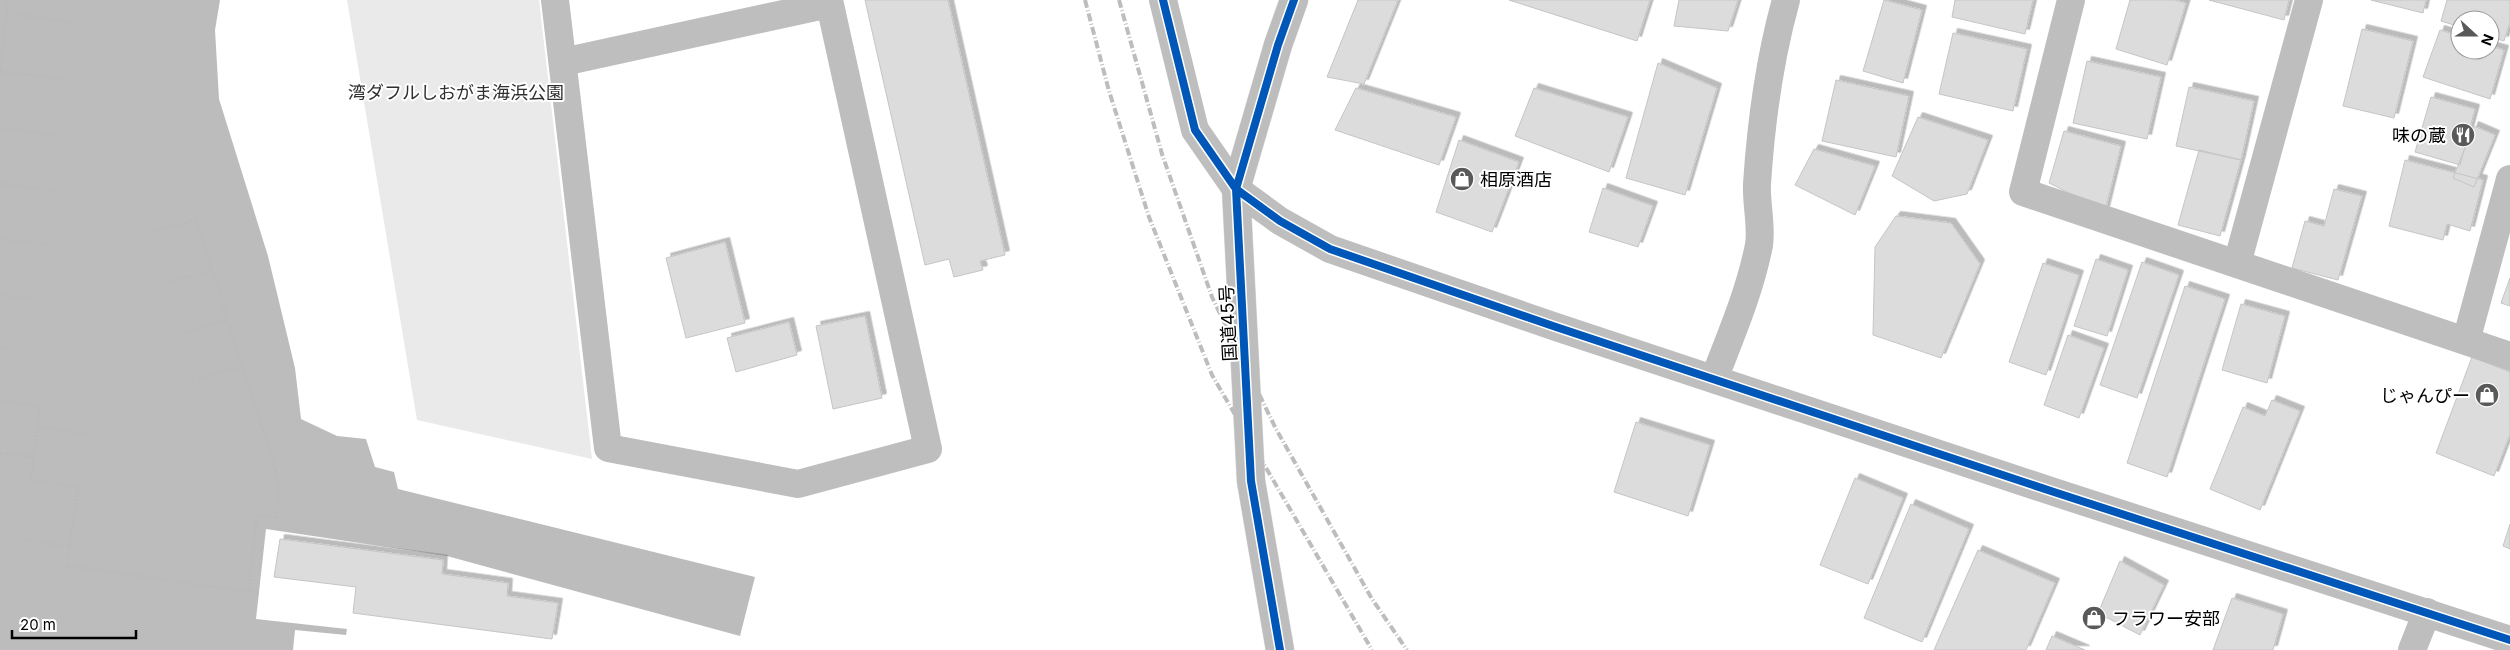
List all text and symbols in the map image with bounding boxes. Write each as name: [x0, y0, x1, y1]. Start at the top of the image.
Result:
north arrow: [2450, 10, 2500, 60]
text: N: [2478, 32, 2497, 48]
park label: 湾ダフルしおがま海浜公園: [348, 82, 564, 103]
restaurant icon: 味の蔵: [2450, 122, 2476, 148]
place label: 味の蔵: [2392, 125, 2446, 146]
shop icon: 相原酒店: [1449, 166, 1475, 192]
place label: 相原酒店: [1480, 169, 1552, 190]
street label: 国道45号: [1216, 284, 1240, 362]
shop icon: じゃんぴー: [2474, 382, 2500, 408]
place label: じゃんぴー: [2380, 385, 2470, 406]
shop icon: フラワー安部: [2081, 605, 2107, 631]
scale bar: [12, 608, 136, 640]
place label: フラワー安部: [2112, 608, 2220, 629]
text: 20 m: [20, 615, 56, 634]

